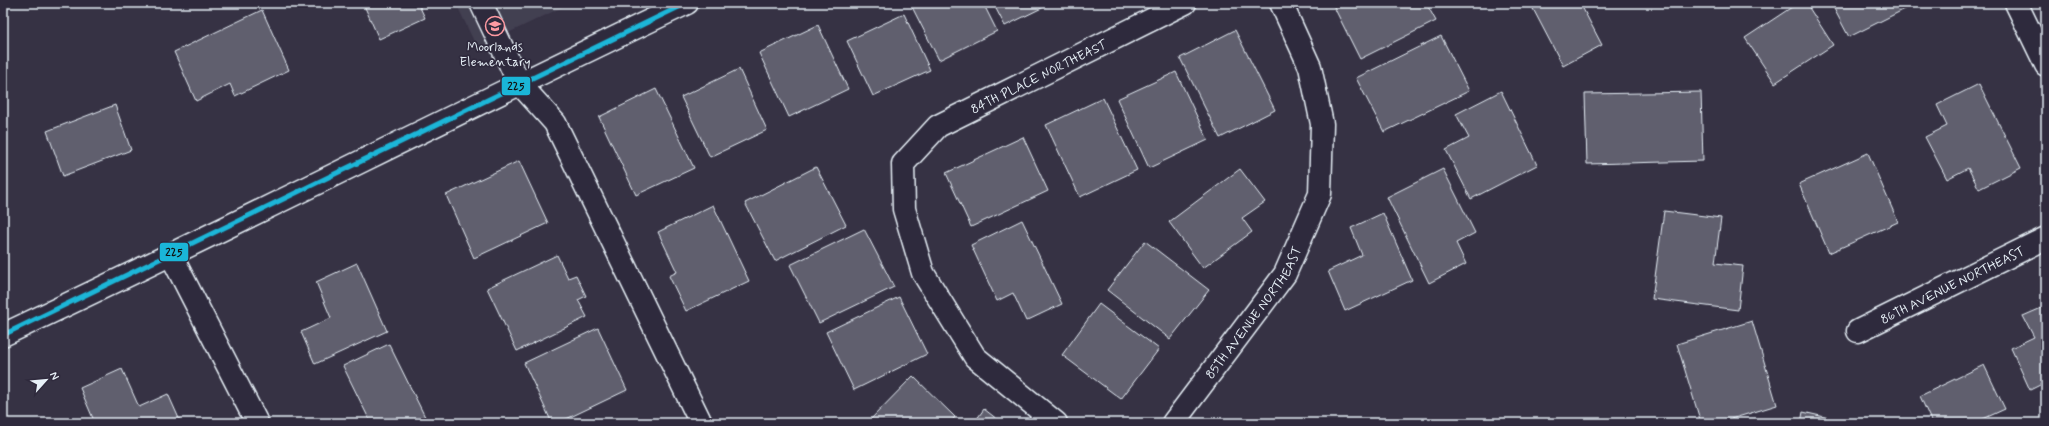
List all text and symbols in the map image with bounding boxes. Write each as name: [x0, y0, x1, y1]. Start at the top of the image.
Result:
school or university icon: Moorlands Elementary: [484, 15, 506, 37]
street label: 84TH PLACE NORTHEAST: [968, 36, 1111, 118]
place label: Moorlands Elementary: [460, 39, 530, 71]
line badge: 225: [501, 76, 531, 96]
text: 225: [507, 80, 525, 94]
line badge: 225: [159, 242, 189, 262]
street label: 86TH AVENUE NORTHEAST: [1878, 243, 2028, 329]
street label: 85TH AVENUE NORTHEAST: [1202, 244, 1306, 383]
text: 225: [165, 246, 183, 260]
north arrow: [26, 360, 66, 400]
text: N: [46, 369, 62, 382]

